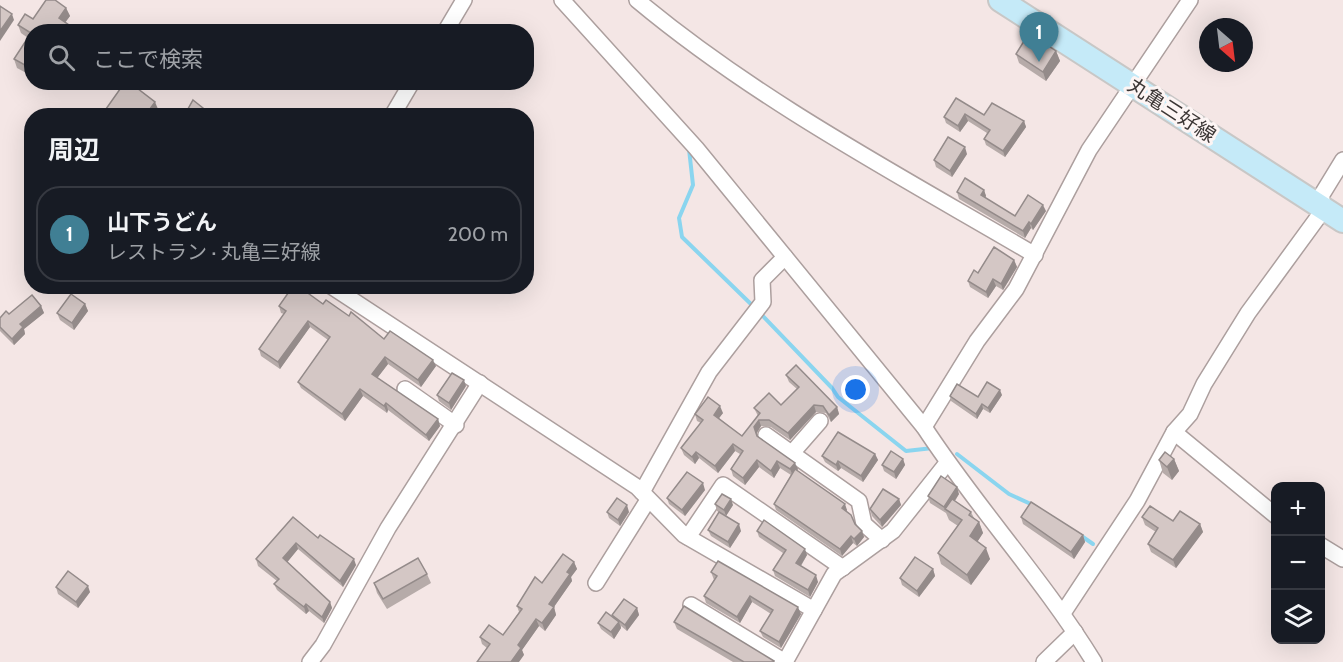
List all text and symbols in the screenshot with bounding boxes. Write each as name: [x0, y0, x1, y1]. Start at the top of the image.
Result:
pin: 1: [1020, 13, 1058, 62]
north arrow: [1199, 18, 1253, 72]
search box: [24, 24, 534, 90]
icon: search: [45, 41, 78, 74]
text: ここで検索: [93, 46, 203, 73]
street label: 丸亀三好線: [1124, 73, 1220, 147]
text: 周辺: [48, 134, 100, 166]
text: 山下うどん: [107, 209, 217, 236]
text: 1: [66, 222, 73, 246]
text: 200 m: [448, 222, 508, 246]
text: レストラン · 丸亀三好線: [107, 240, 321, 264]
your location: [841, 375, 870, 404]
map controls: [1271, 482, 1325, 644]
button: +: [1271, 482, 1325, 536]
button: −: [1271, 536, 1325, 590]
button: layers: [1271, 590, 1325, 644]

